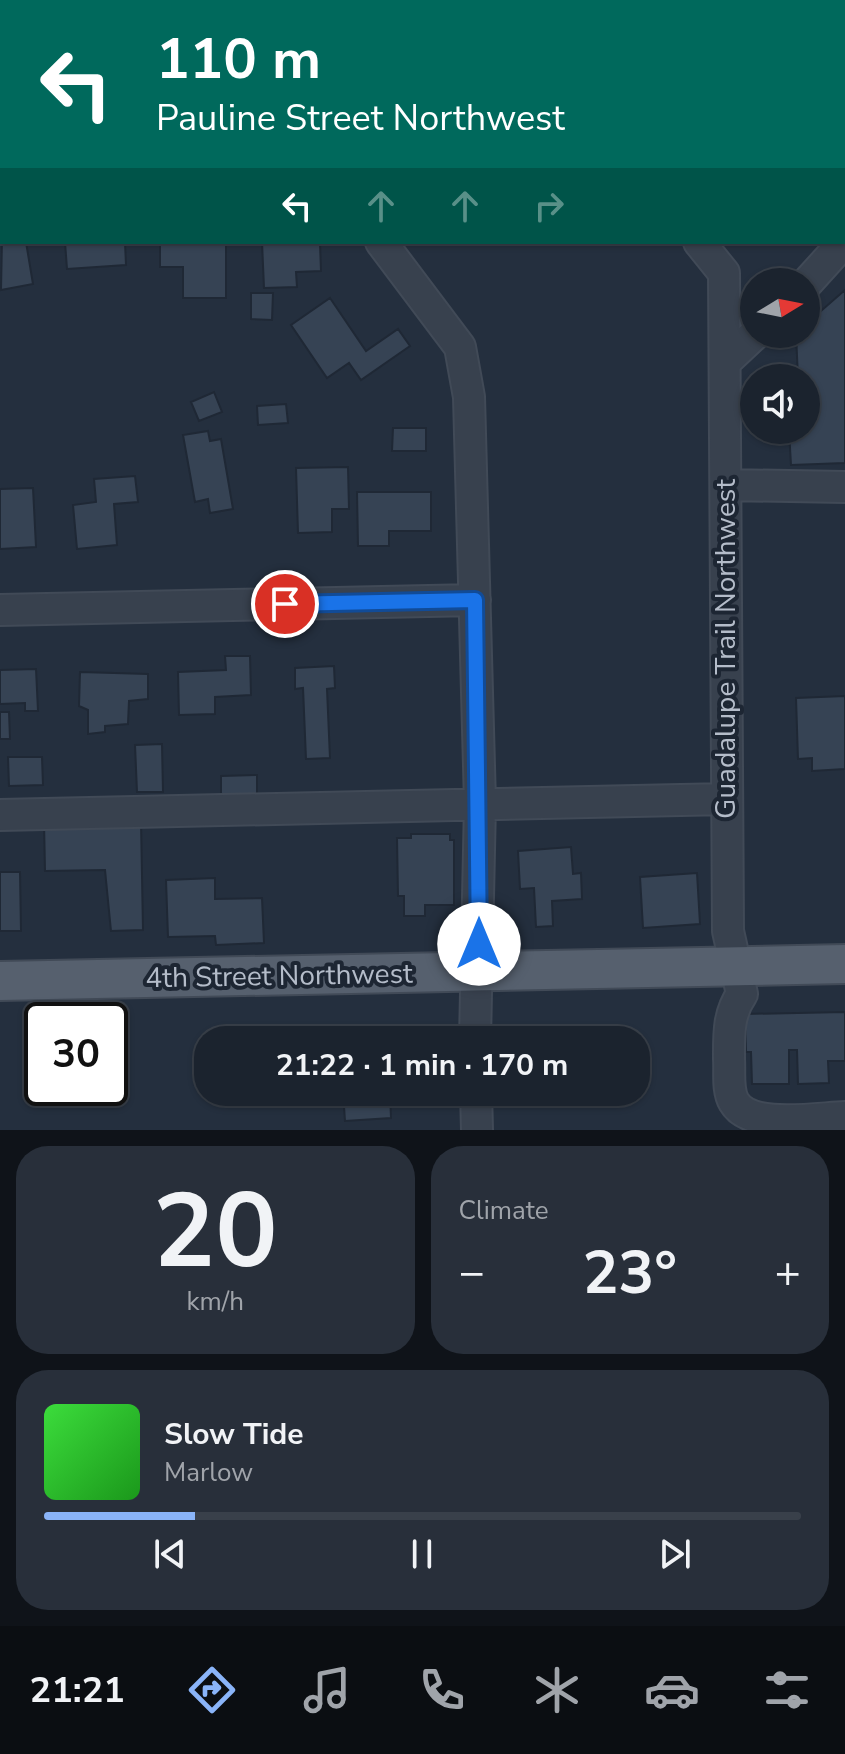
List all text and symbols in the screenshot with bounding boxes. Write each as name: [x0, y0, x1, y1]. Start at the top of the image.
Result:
text: 110 m: [156, 21, 321, 98]
icon: left: [24, 32, 128, 136]
text: Pauline Street Northwest: [156, 94, 565, 143]
icon: left: [275, 184, 319, 228]
icon: ahead: [359, 184, 403, 228]
icon: ahead: [443, 184, 487, 228]
icon: right: [527, 184, 571, 228]
north arrow: [740, 268, 820, 348]
map controls: [740, 268, 820, 444]
button: sound: [740, 364, 820, 444]
street label: Guadalupe Trail Northwest: [707, 479, 745, 819]
pin: [251, 570, 319, 638]
icon: arrive: [263, 582, 307, 626]
position arrow: [437, 902, 521, 986]
street label: 4th Street Northwest: [145, 955, 413, 997]
speed limit sign: 30: [24, 1002, 128, 1106]
text: 21:22 · 1 min · 170 m: [276, 1045, 568, 1086]
text: 20: [153, 1161, 278, 1303]
text: Climate: [459, 1193, 549, 1228]
text: 23°: [582, 1232, 677, 1314]
text: −: [459, 1243, 485, 1303]
text: +: [775, 1243, 801, 1303]
text: km/h: [187, 1284, 244, 1319]
text: Slow Tide: [164, 1414, 304, 1455]
text: Marlow: [164, 1455, 253, 1490]
icon: previous: [148, 1532, 192, 1576]
icon: pause: [400, 1532, 444, 1576]
icon: next: [653, 1532, 697, 1576]
icon: directions: [184, 1662, 240, 1718]
icon: music: [299, 1662, 355, 1718]
icon: phone: [414, 1662, 470, 1718]
icon: climate: [529, 1662, 585, 1718]
icon: car: [644, 1662, 700, 1718]
icon: filters: [759, 1662, 815, 1718]
text: 21:21: [30, 1666, 125, 1715]

